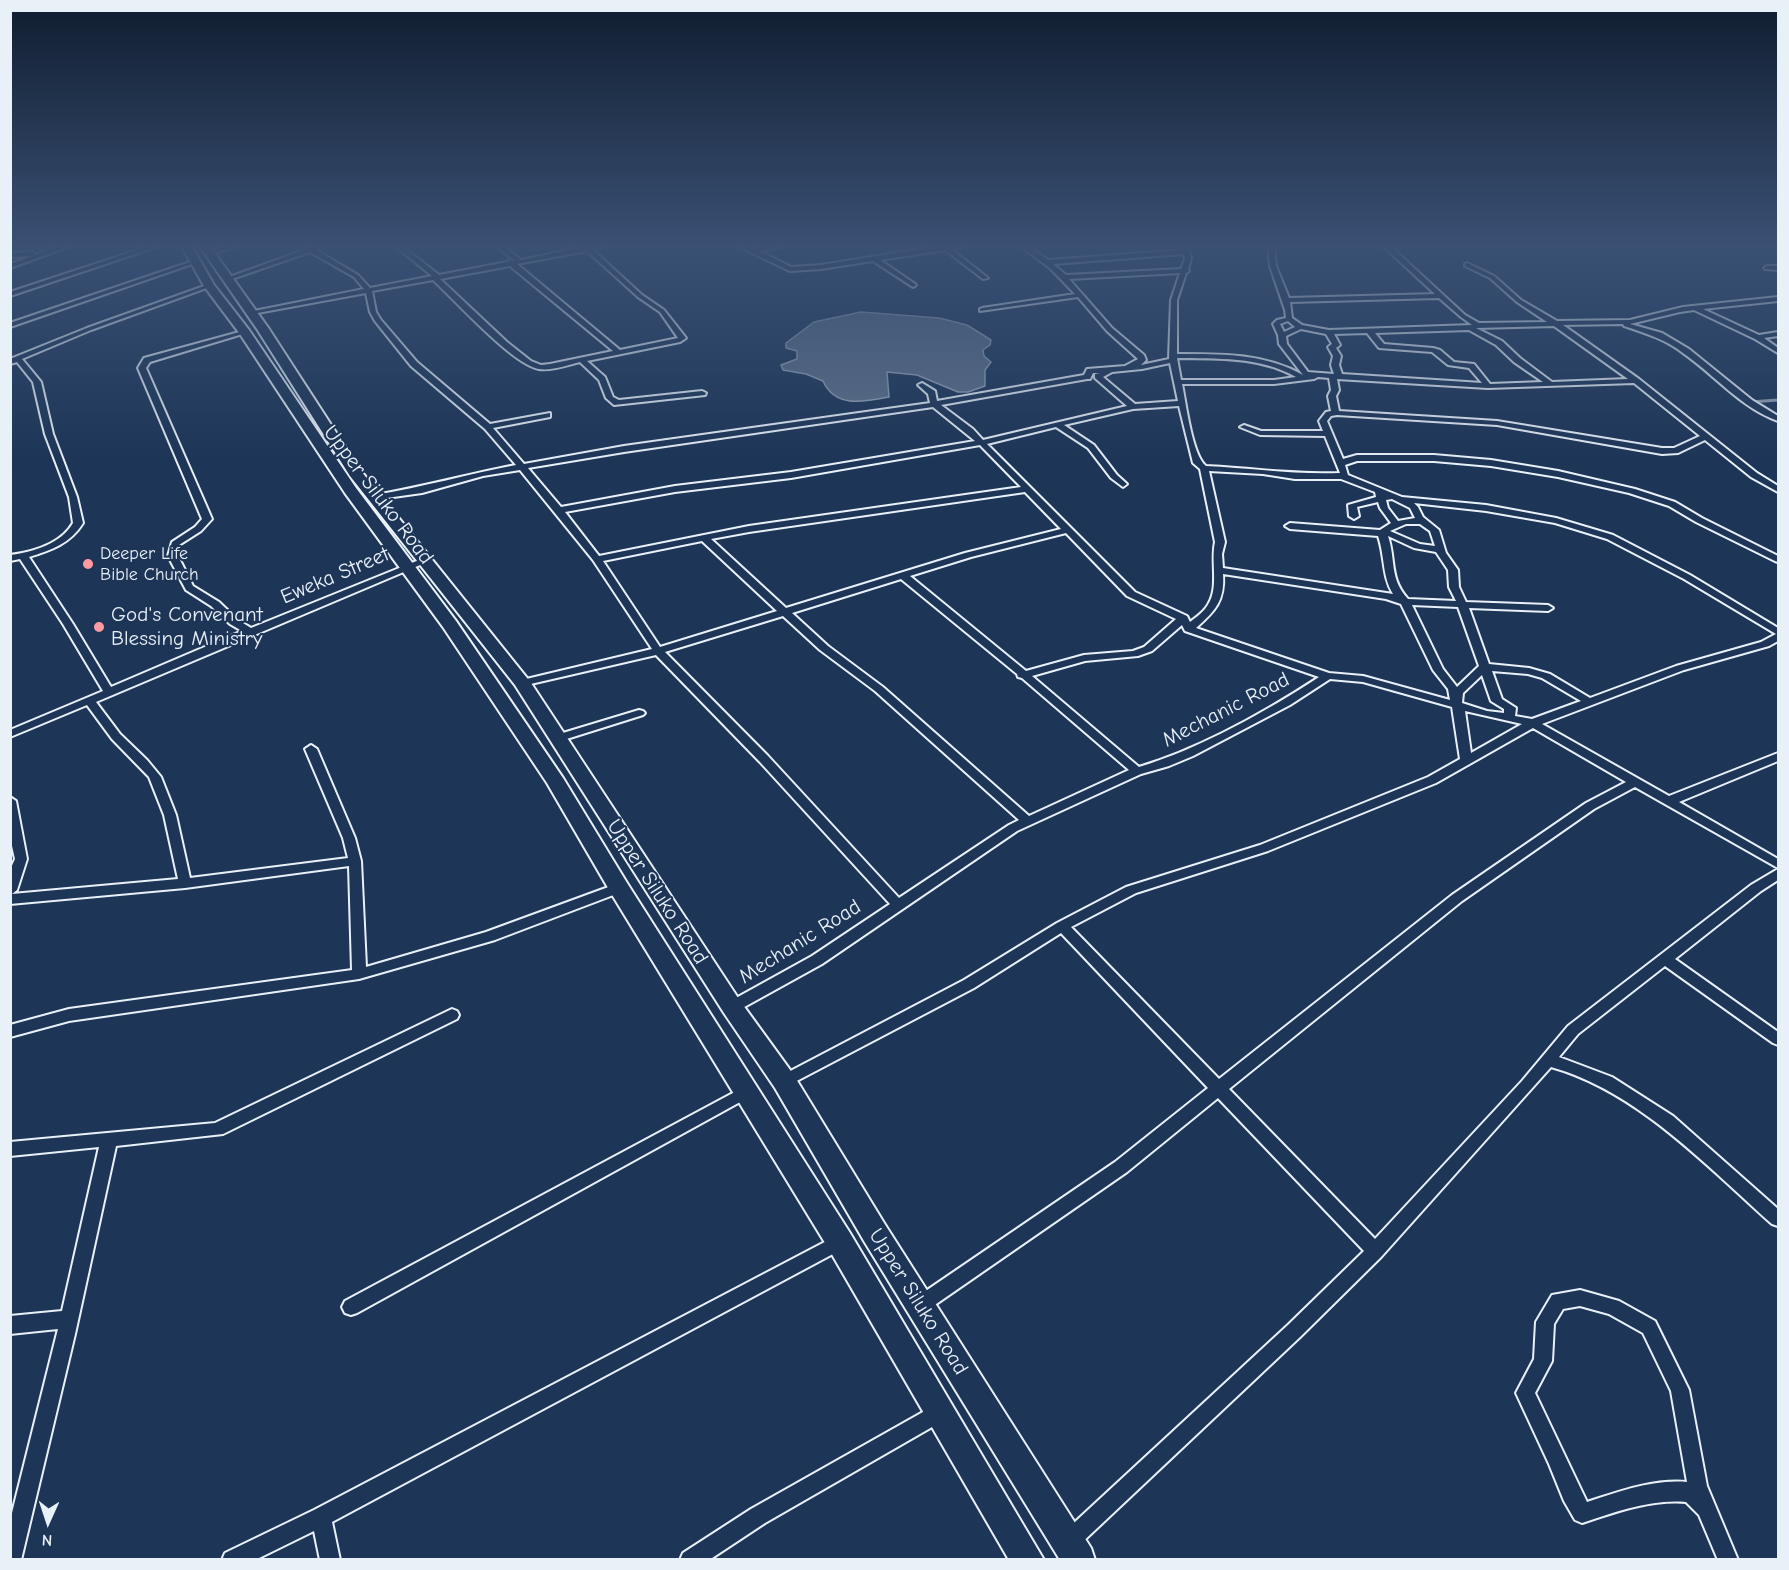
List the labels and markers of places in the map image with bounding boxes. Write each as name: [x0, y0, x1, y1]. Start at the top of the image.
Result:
place label: Deeper Life Bible Church: [100, 543, 199, 586]
marker: Deeper Life Bible Church: [81, 557, 95, 571]
place label: God's Convenant Blessing Ministry: [111, 602, 263, 652]
marker: God's Convenant Blessing Ministry: [92, 620, 106, 634]

